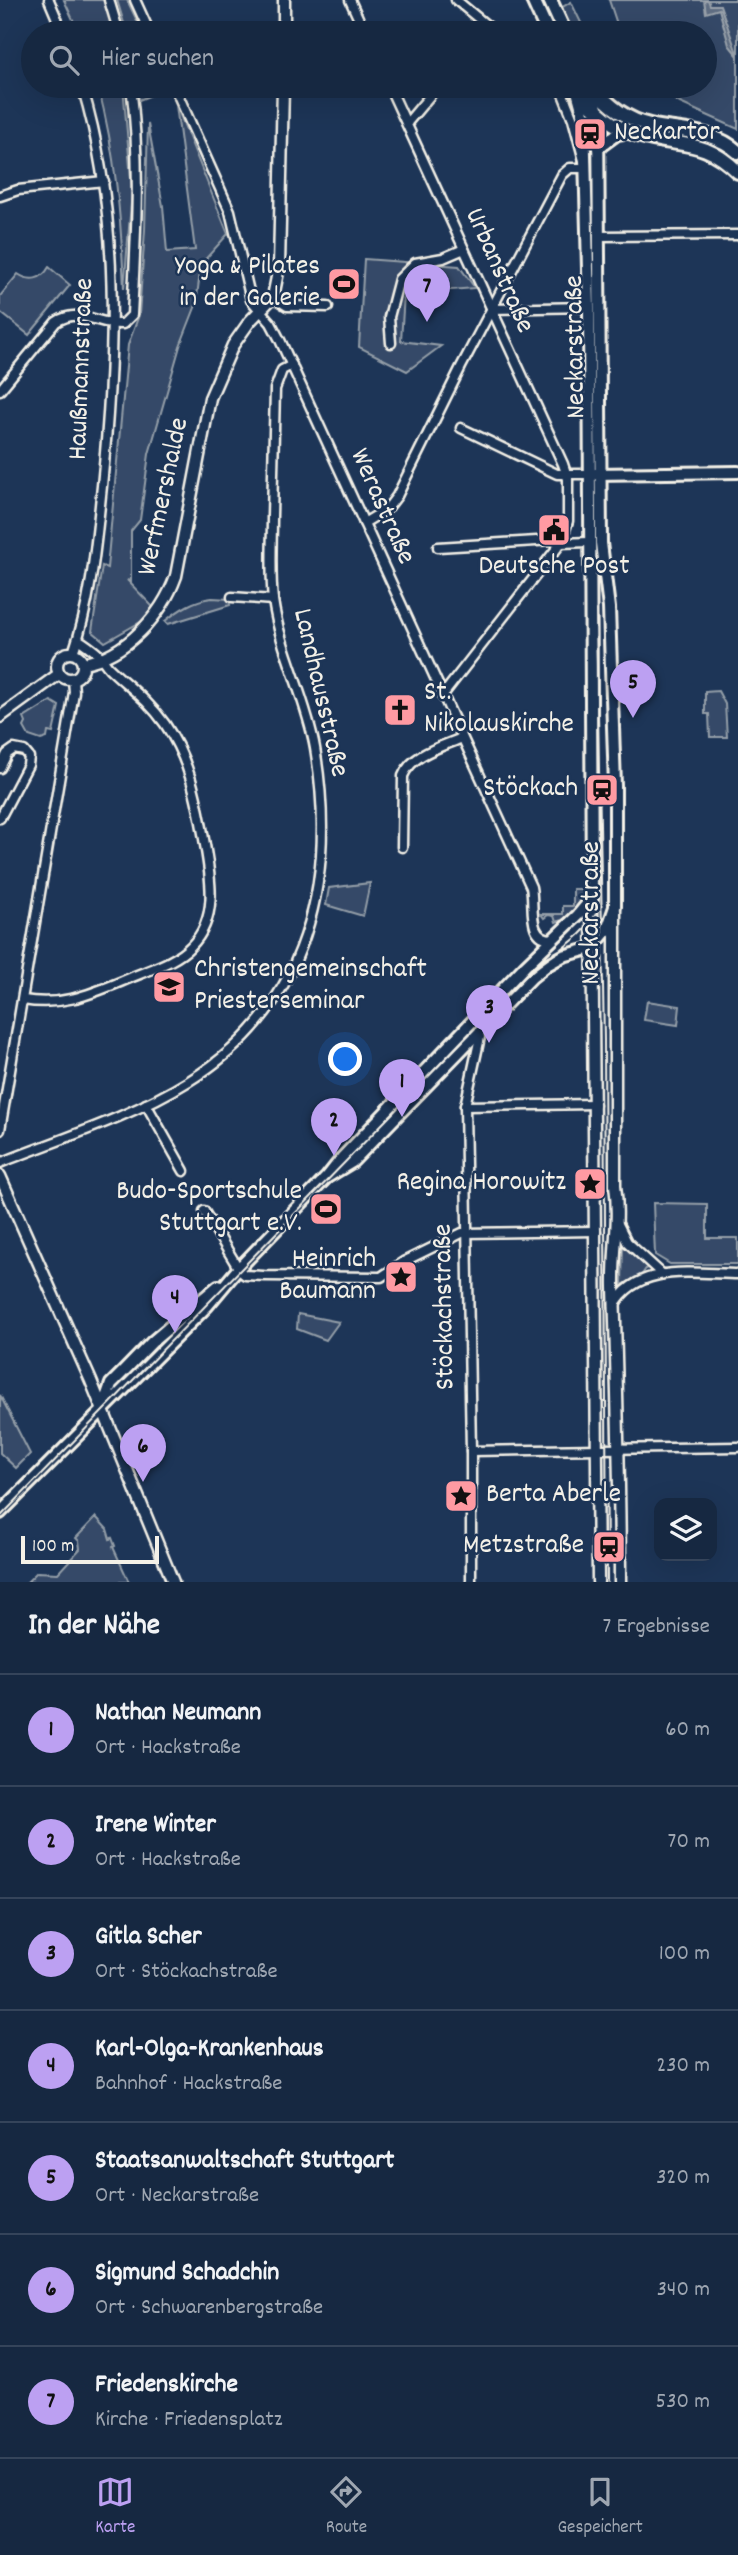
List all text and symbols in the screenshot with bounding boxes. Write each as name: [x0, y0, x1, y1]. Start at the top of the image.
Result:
search box: [21, 21, 717, 98]
icon: search: [45, 41, 83, 79]
text: Hier suchen: [101, 41, 214, 78]
place label: Neckartor: [614, 114, 720, 154]
station icon: Neckartor: [571, 115, 609, 153]
street label: Urbanstraße: [453, 202, 543, 340]
place label: Yoga & Pilates in der Galerie: [175, 248, 320, 320]
pin: 7: [404, 264, 450, 322]
sports icon: Yoga & Pilates in der Galerie: [325, 265, 363, 303]
street label: Neckarstraße: [556, 275, 598, 419]
street label: Haußmannstraße: [60, 277, 106, 461]
street label: Werfmershalde: [129, 414, 201, 580]
street label: Werastraße: [338, 443, 424, 571]
public building icon: Deutsche Post: [535, 511, 573, 549]
place label: Deutsche Post: [478, 548, 630, 588]
street label: Landhausstraße: [280, 605, 358, 781]
pin: 5: [610, 660, 656, 718]
place label: St. Nikolauskirche: [424, 674, 574, 746]
church icon: St. Nikolauskirche: [381, 691, 419, 729]
place label: Stöckach: [483, 770, 578, 810]
station icon: Stöckach: [583, 771, 621, 809]
street label: Neckarstraße: [573, 841, 613, 985]
place label: Christengemeinschaft Priesterseminar: [194, 951, 427, 1023]
school or university icon: Christengemeinschaft Priesterseminar: [150, 968, 188, 1006]
pin: 3: [466, 985, 512, 1043]
your location: [328, 1042, 362, 1076]
pin: 1: [379, 1059, 425, 1117]
pin: 2: [311, 1098, 357, 1156]
place label: Regina Horowitz: [396, 1164, 566, 1204]
place icon: Regina Horowitz: [571, 1165, 609, 1203]
place label: Budo-Sportschule Stuttgart e.V.: [116, 1173, 302, 1245]
sports icon: Budo-Sportschule Stuttgart e.V.: [307, 1190, 345, 1228]
street label: Stöckachstraße: [425, 1223, 467, 1391]
place label: Heinrich Baumann: [279, 1241, 376, 1313]
place icon: Heinrich Baumann: [382, 1258, 420, 1296]
pin: 4: [152, 1275, 198, 1333]
pin: 6: [120, 1424, 166, 1482]
place label: Berta Aberle: [486, 1476, 621, 1516]
place icon: Berta Aberle: [442, 1477, 480, 1515]
map controls: [654, 1498, 717, 1561]
button: layers: [654, 1498, 717, 1561]
place label: Metzstraße: [463, 1527, 584, 1567]
station icon: Metzstraße: [590, 1528, 628, 1566]
scale bar: [21, 1533, 159, 1565]
text: 100 m: [32, 1534, 74, 1561]
text: In der Nähe: [28, 1606, 160, 1649]
text: 7 Ergebnisse: [602, 1611, 710, 1644]
text: Nathan Neumann: [95, 1695, 261, 1732]
text: 1: [48, 1714, 54, 1747]
text: 60 m: [665, 1714, 710, 1747]
text: Ort · Hackstraße: [95, 1732, 241, 1765]
text: Irene Winter: [95, 1807, 216, 1844]
text: 2: [46, 1826, 56, 1859]
text: 70 m: [668, 1826, 710, 1859]
text: Ort · Hackstraße: [95, 1844, 241, 1877]
text: Gitla Scher: [95, 1919, 202, 1956]
text: 3: [46, 1938, 56, 1971]
text: 100 m: [659, 1938, 710, 1971]
text: Ort · Stöckachstraße: [95, 1956, 278, 1989]
text: Karl-Olga-Krankenhaus: [95, 2031, 324, 2068]
text: 4: [46, 2050, 56, 2083]
text: 230 m: [656, 2050, 710, 2083]
text: Bahnhof · Hackstraße: [95, 2068, 282, 2101]
text: Staatsanwaltschaft Stuttgart: [95, 2143, 394, 2180]
text: 5: [46, 2162, 56, 2195]
text: 320 m: [656, 2162, 710, 2195]
text: Ort · Neckarstraße: [95, 2180, 259, 2213]
text: Sigmund Schadchin: [95, 2255, 279, 2292]
text: 6: [45, 2274, 57, 2307]
text: 340 m: [657, 2274, 710, 2307]
text: Ort · Schwarenbergstraße: [95, 2292, 323, 2325]
text: Friedenskirche: [95, 2367, 238, 2404]
text: 7: [47, 2386, 55, 2419]
text: 530 m: [656, 2386, 710, 2419]
text: Kirche · Friedensplatz: [95, 2404, 283, 2437]
tab: Karte: [95, 2473, 135, 2542]
tab: Route: [326, 2473, 367, 2542]
tab: Gespeichert: [557, 2473, 643, 2542]

